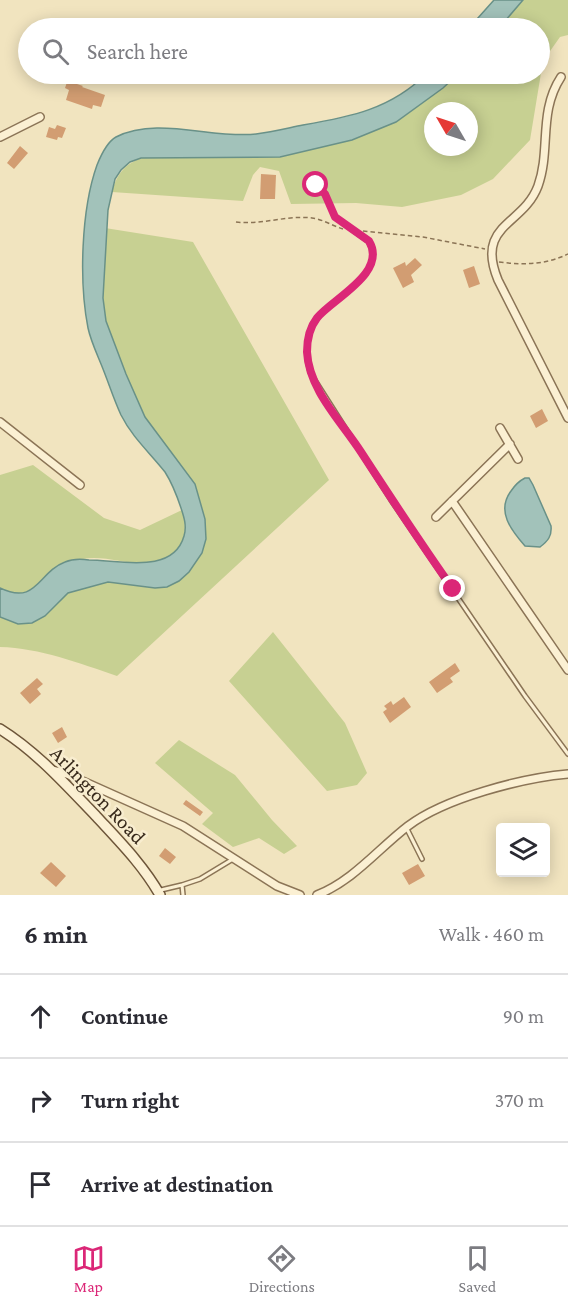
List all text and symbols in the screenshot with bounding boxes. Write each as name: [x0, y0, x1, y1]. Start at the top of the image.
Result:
search box: [18, 18, 550, 84]
icon: search: [39, 35, 72, 68]
text: Search here: [87, 39, 188, 64]
north arrow: [424, 102, 478, 156]
route start: [302, 171, 328, 197]
route end: [439, 575, 465, 601]
street label: Arlington Road: [45, 741, 151, 849]
map controls: [496, 823, 550, 877]
button: layers: [496, 823, 550, 877]
text: 6 min: [24, 920, 88, 949]
text: Walk · 460 m: [439, 923, 544, 945]
icon: ahead: [24, 1000, 57, 1033]
text: Continue: [81, 1004, 168, 1029]
text: 90 m: [503, 1005, 544, 1027]
icon: right: [24, 1084, 57, 1117]
text: Turn right: [81, 1088, 179, 1113]
text: 370 m: [495, 1089, 544, 1111]
icon: arrive: [24, 1168, 57, 1201]
text: Arrive at destination: [81, 1172, 273, 1197]
tab: Map: [72, 1242, 105, 1295]
tab: Directions: [249, 1242, 315, 1295]
tab: Saved: [459, 1242, 496, 1295]

